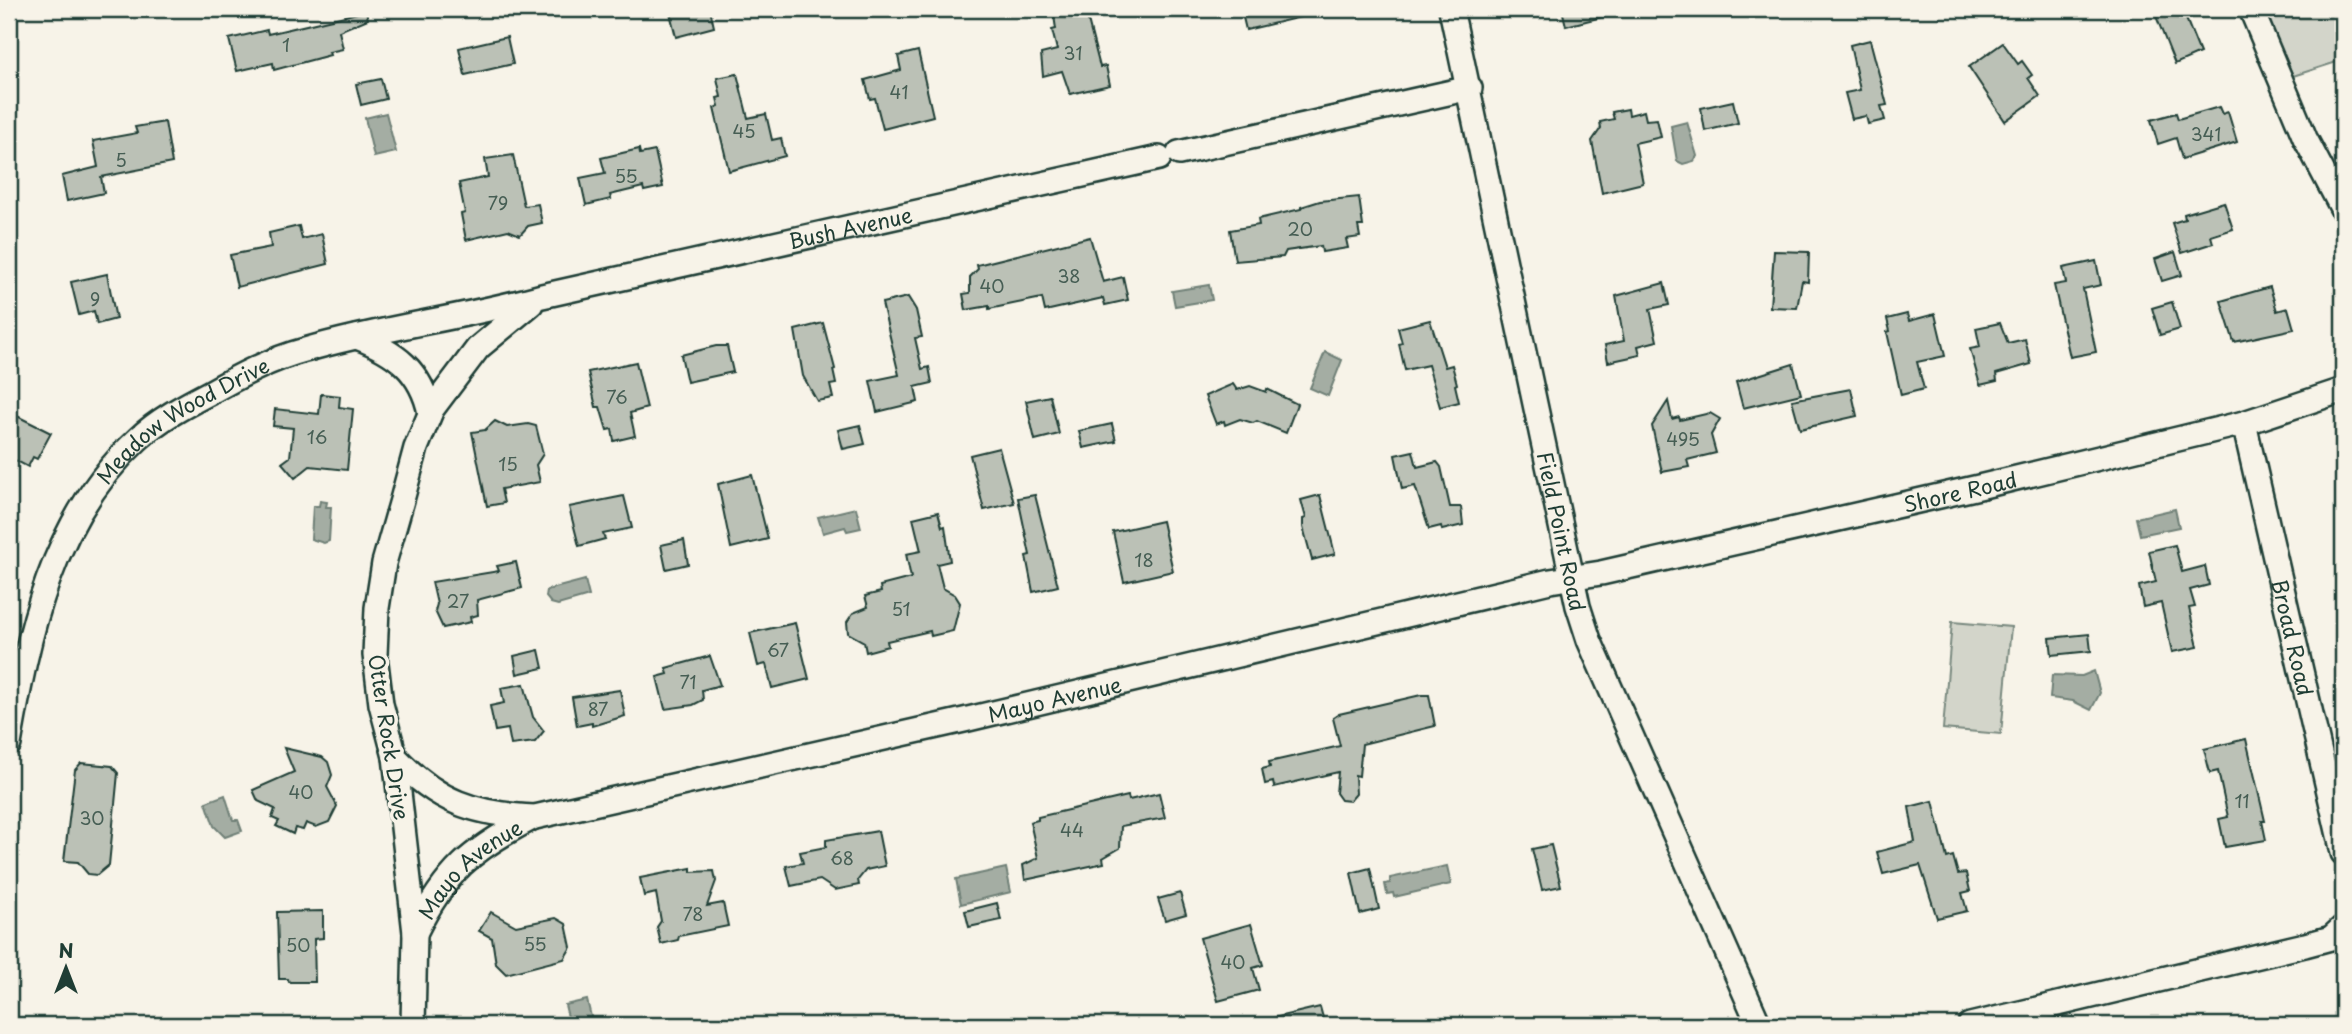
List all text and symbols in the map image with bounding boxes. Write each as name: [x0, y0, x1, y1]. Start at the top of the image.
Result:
house number: 1: [282, 31, 290, 58]
house number: 31: [1064, 39, 1082, 66]
house number: 41: [890, 78, 908, 105]
house number: 45: [733, 117, 756, 144]
house number: 341: [2191, 120, 2221, 147]
house number: 5: [115, 146, 127, 173]
house number: 55: [614, 162, 638, 189]
house number: 79: [488, 189, 508, 216]
street label: Bush Avenue: [785, 198, 915, 256]
house number: 20: [1287, 215, 1313, 242]
house number: 38: [1057, 262, 1081, 289]
house number: 40: [979, 272, 1005, 299]
house number: 9: [90, 285, 100, 312]
street label: Meadow Wood Drive: [88, 348, 274, 490]
house number: 76: [606, 383, 628, 410]
house number: 16: [307, 423, 327, 450]
house number: 495: [1666, 425, 1700, 452]
street label: Field Point Road: [1530, 449, 1595, 614]
house number: 15: [498, 450, 518, 477]
street label: Shore Road: [1900, 462, 2020, 520]
house number: 18: [1134, 546, 1154, 573]
street label: Broad Road: [2264, 576, 2322, 699]
house number: 27: [447, 587, 469, 614]
house number: 51: [891, 595, 911, 622]
house number: 67: [767, 636, 789, 663]
street label: Otter Rock Drive: [361, 652, 419, 822]
street label: Mayo Avenue: [985, 667, 1124, 730]
house number: 71: [680, 668, 696, 695]
house number: 87: [588, 695, 608, 722]
house number: 40: [288, 778, 314, 805]
house number: 11: [2234, 787, 2250, 814]
house number: 30: [79, 804, 105, 831]
street label: Mayo Avenue: [409, 811, 528, 925]
house number: 44: [1060, 816, 1084, 843]
house number: 68: [830, 844, 854, 871]
house number: 78: [683, 900, 704, 927]
house number: 55: [523, 930, 547, 957]
house number: 50: [286, 931, 310, 958]
north arrow: [32, 932, 102, 1002]
text: N: [58, 936, 74, 964]
house number: 40: [1220, 948, 1246, 975]

